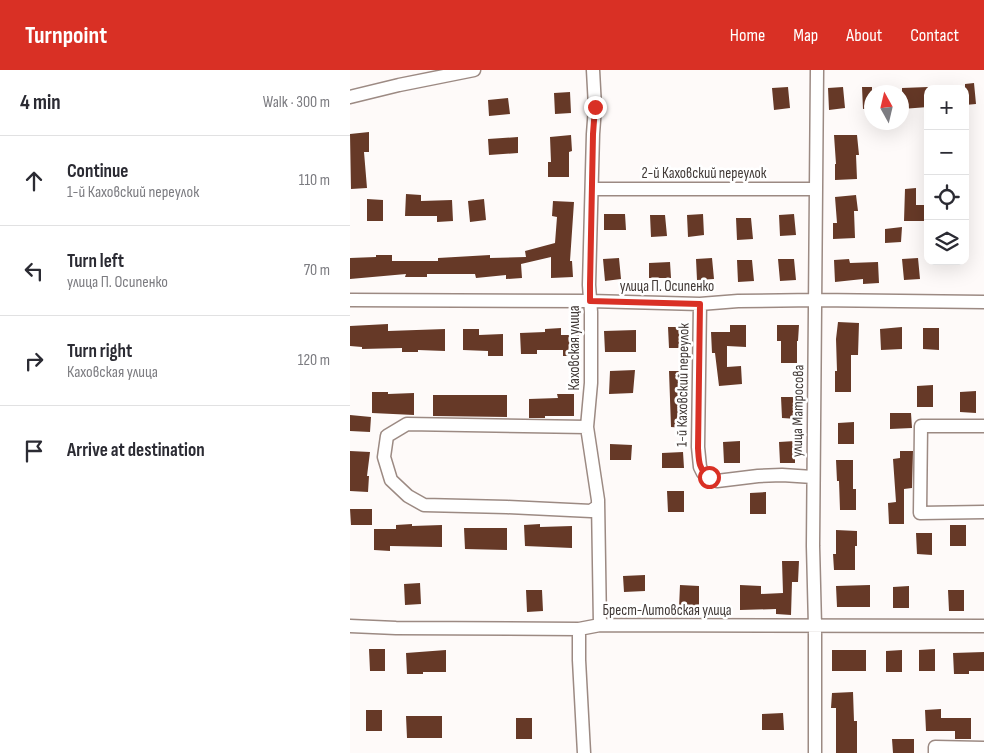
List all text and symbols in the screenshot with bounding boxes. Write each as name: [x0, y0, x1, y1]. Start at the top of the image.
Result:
text: Turnpoint: [25, 21, 107, 50]
text: Home: [730, 25, 765, 46]
text: Map: [793, 25, 818, 46]
text: About: [846, 25, 882, 46]
text: Contact: [910, 25, 959, 46]
north arrow: [864, 85, 909, 130]
map controls: [924, 85, 969, 265]
button: +: [924, 85, 969, 130]
text: 4 min: [20, 90, 61, 115]
text: Walk · 300 m: [263, 93, 330, 112]
route end: [584, 96, 607, 119]
button: −: [924, 130, 969, 175]
text: Continue: [67, 160, 128, 183]
street label: 2-й Каховский переулок: [642, 164, 767, 183]
icon: ahead: [20, 167, 48, 195]
text: 110 m: [299, 171, 330, 190]
button: locate: [924, 175, 969, 220]
text: 1-й Каховский переулок: [67, 183, 199, 202]
button: layers: [924, 220, 969, 265]
text: Turn left: [67, 250, 124, 273]
icon: left: [20, 257, 48, 285]
text: 70 m: [304, 261, 330, 280]
text: улица П. Осипенко: [67, 273, 168, 292]
street label: улица П. Осипенко: [620, 277, 714, 296]
street label: Каховская улица: [565, 305, 584, 391]
street label: 1-й Каховский переулок: [672, 323, 694, 447]
text: Turn right: [67, 340, 132, 363]
icon: right: [20, 347, 48, 375]
text: 120 m: [298, 351, 330, 370]
text: Каховская улица: [67, 363, 158, 382]
street label: улица Матросова: [788, 364, 808, 457]
icon: arrive: [20, 437, 48, 465]
text: Arrive at destination: [67, 439, 205, 462]
route start: [698, 466, 721, 489]
street label: Брест-Литовская улица: [602, 601, 732, 620]

